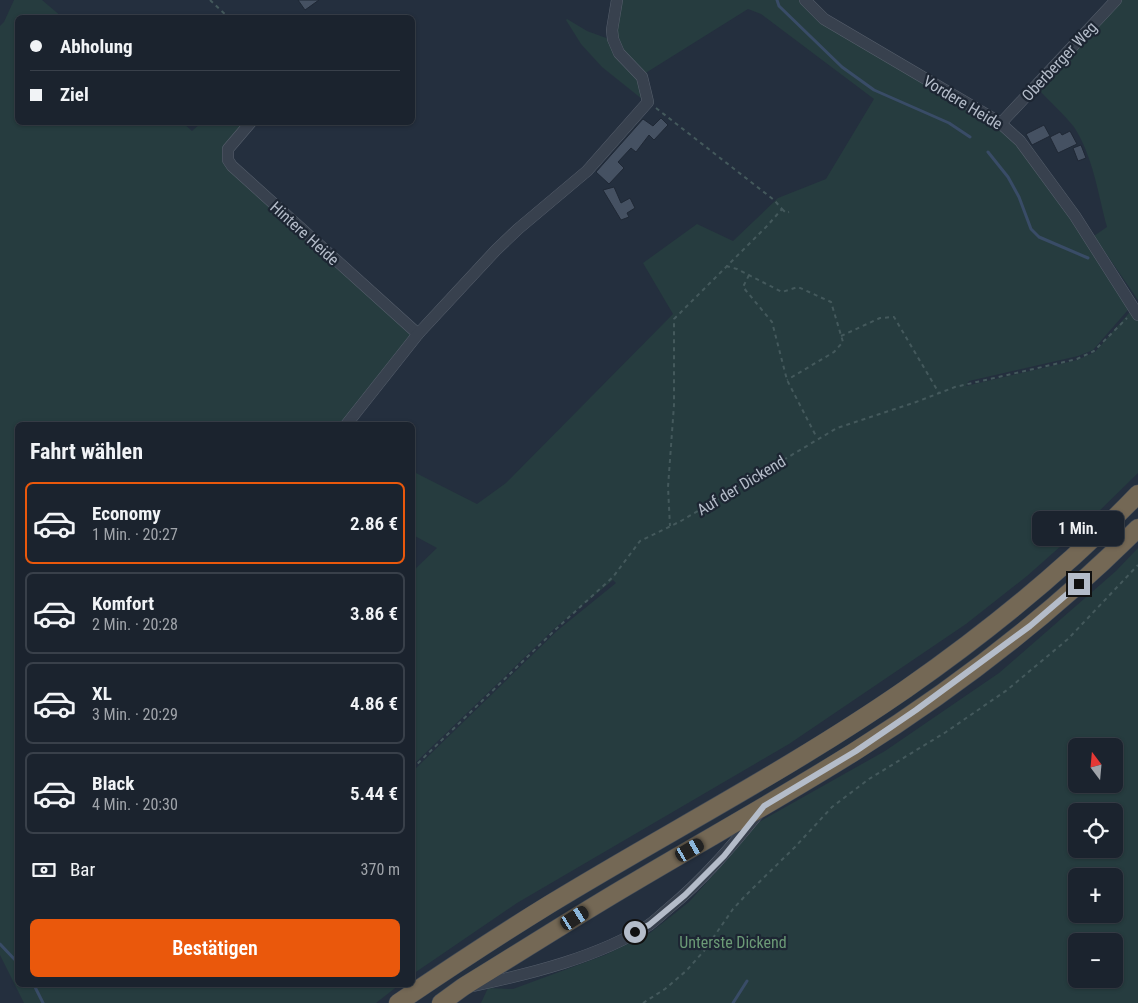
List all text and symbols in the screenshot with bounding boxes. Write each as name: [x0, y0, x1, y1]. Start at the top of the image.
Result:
street label: Oberberger Weg: [1018, 18, 1101, 105]
text: Abholung: [60, 35, 133, 58]
street label: Vordere Heide: [920, 71, 1006, 134]
text: Ziel: [60, 83, 89, 106]
street label: Hintere Heide: [266, 198, 343, 269]
text: Fahrt wählen: [30, 439, 143, 464]
street label: Auf der Dickend: [693, 452, 789, 519]
icon: car: [32, 501, 77, 546]
text: Economy: [92, 502, 161, 525]
text: 2.86 €: [350, 512, 398, 535]
callout: 1 Min.: [1033, 512, 1125, 546]
text: 1 Min.: [1058, 519, 1098, 538]
text: 1 Min. · 20:27: [92, 525, 178, 544]
route end: [1068, 573, 1090, 595]
icon: car: [32, 591, 77, 636]
text: Komfort: [92, 592, 154, 615]
text: 3.86 €: [350, 602, 398, 625]
text: 2 Min. · 20:28: [92, 615, 178, 634]
icon: car: [32, 681, 77, 726]
text: XL: [92, 682, 112, 705]
text: 4.86 €: [350, 692, 398, 715]
text: 3 Min. · 20:29: [92, 705, 178, 724]
north arrow: [1068, 738, 1122, 792]
map controls: [1068, 738, 1123, 988]
icon: car: [32, 771, 77, 816]
text: Black: [92, 772, 134, 795]
text: 5.44 €: [350, 782, 398, 805]
text: 4 Min. · 20:30: [92, 795, 178, 814]
button: locate: [1068, 803, 1123, 858]
car: [673, 836, 706, 864]
icon: cash: [30, 856, 58, 884]
text: Bar: [70, 858, 95, 881]
text: 370 m: [361, 860, 400, 879]
button: +: [1068, 868, 1123, 923]
car: [558, 904, 591, 932]
button: Bestätigen: [30, 919, 400, 977]
route start: [624, 921, 646, 943]
park label: Unterste Dickend: [679, 933, 787, 952]
button: −: [1068, 933, 1123, 988]

